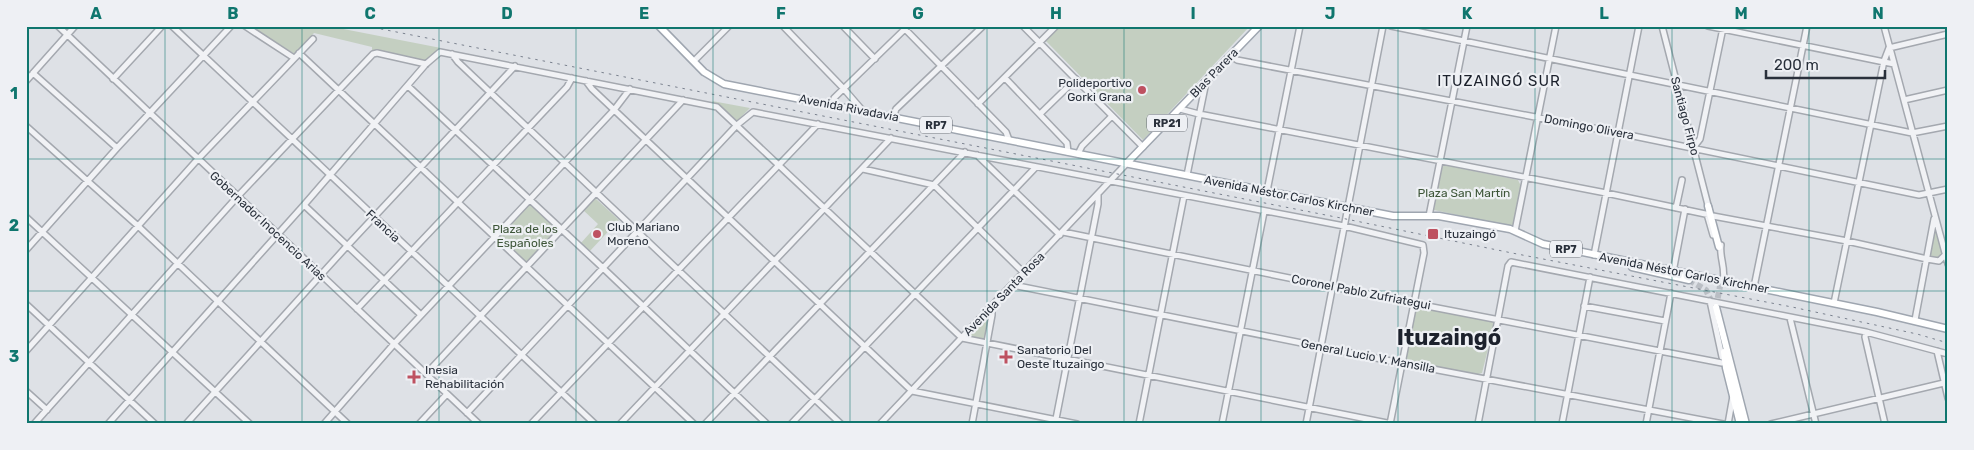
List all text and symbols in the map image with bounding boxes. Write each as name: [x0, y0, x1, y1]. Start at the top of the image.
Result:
text: A: [90, 4, 102, 23]
text: B: [227, 4, 239, 23]
text: C: [364, 4, 376, 23]
text: D: [501, 4, 513, 23]
text: E: [639, 4, 649, 23]
text: F: [776, 4, 786, 23]
text: G: [912, 4, 924, 23]
text: H: [1050, 4, 1062, 23]
text: I: [1190, 4, 1196, 23]
text: J: [1325, 4, 1335, 23]
text: K: [1462, 4, 1473, 23]
text: L: [1599, 4, 1609, 23]
text: M: [1734, 4, 1748, 23]
text: N: [1872, 4, 1884, 23]
street label: Blas Parera: [1187, 45, 1241, 101]
scale bar: [1766, 48, 1885, 80]
text: 200 m: [1774, 56, 1819, 74]
district label: ITUZAINGÓ SUR: [1437, 72, 1561, 90]
street label: Santiago Firpo: [1668, 75, 1702, 157]
place label: Polideportivo Gorki Grana: [1058, 76, 1132, 104]
text: 1: [10, 84, 18, 103]
marker: Polideportivo Gorki Grana: [1136, 84, 1148, 96]
street label: Avenida Rivadavia: [798, 91, 900, 125]
street label: Domingo Olivera: [1543, 111, 1635, 143]
road number: RP21: [1147, 115, 1187, 132]
road number: RP7: [920, 116, 952, 134]
street label: Gobernador Inocencio Arias: [207, 168, 329, 284]
street label: Avenida Néstor Carlos Kirchner: [1203, 173, 1376, 219]
park label: Plaza San Martín: [1418, 186, 1510, 200]
street label: Francia: [363, 207, 403, 245]
text: 2: [9, 216, 19, 235]
place label: Club Mariano Moreno: [607, 220, 680, 248]
park label: Plaza de los Españoles: [492, 222, 558, 250]
marker: Ituzaingó: [1426, 227, 1440, 241]
place label: Ituzaingó: [1444, 227, 1496, 241]
marker: Club Mariano Moreno: [591, 228, 603, 240]
road number: RP7: [1550, 240, 1582, 258]
street label: Avenida Santa Rosa: [961, 249, 1047, 339]
street label: Avenida Néstor Carlos Kirchner: [1598, 250, 1771, 296]
street label: Coronel Pablo Zufriategui: [1290, 272, 1432, 312]
district label: Ituzaingó: [1397, 324, 1501, 351]
street label: General Lucio V. Mansilla: [1300, 336, 1436, 376]
place label: Sanatorio Del Oeste Ituzaingo: [1017, 343, 1105, 371]
text: 3: [9, 347, 19, 366]
marker: Sanatorio Del Oeste Ituzaingo: [999, 350, 1013, 364]
place label: Inesia Rehabilitación: [425, 363, 504, 391]
marker: Inesia Rehabilitación: [407, 370, 421, 384]

